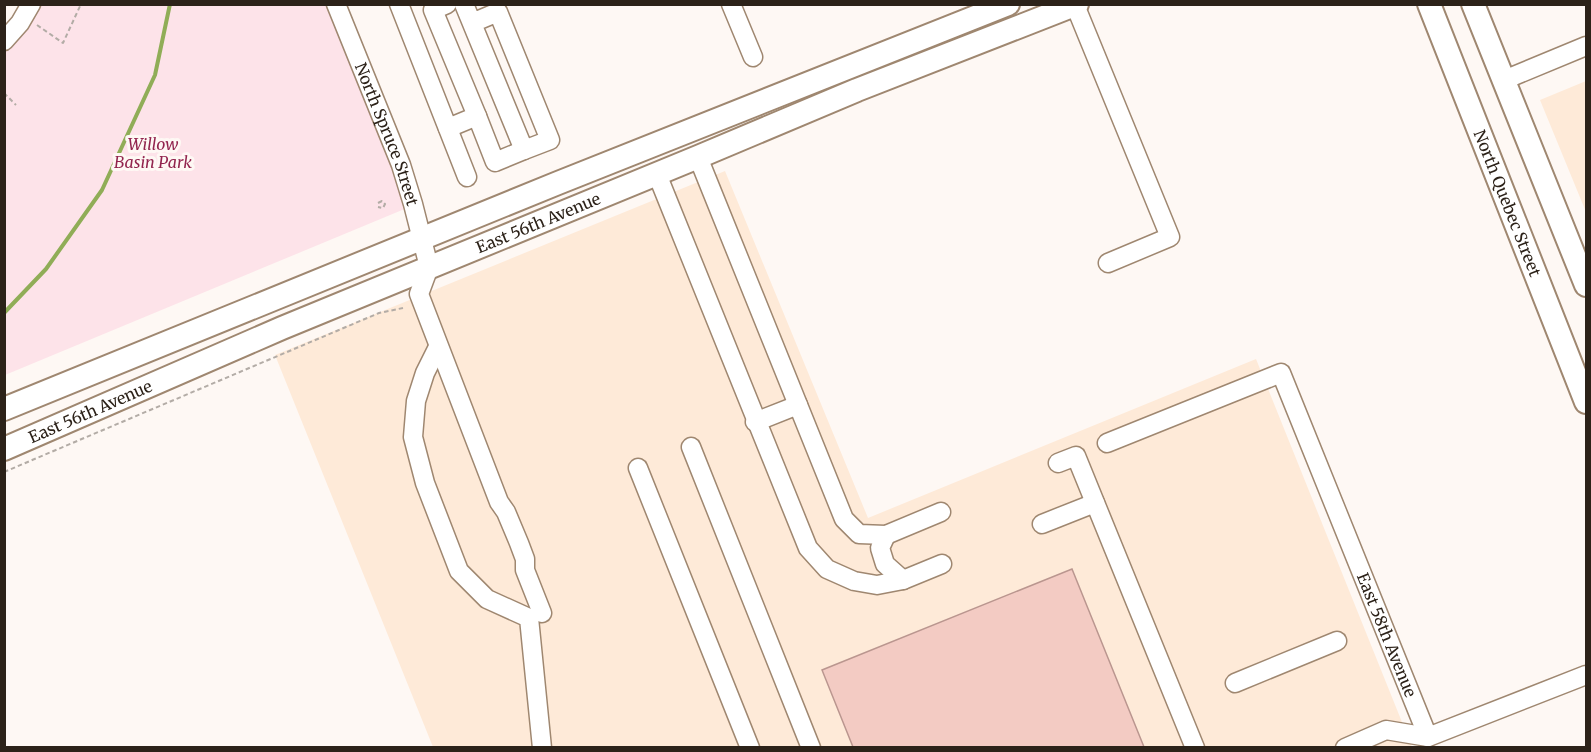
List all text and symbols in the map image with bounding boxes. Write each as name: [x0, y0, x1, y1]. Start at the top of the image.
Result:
street label: North Spruce Street: [351, 60, 423, 209]
street label: North Quebec Street: [1470, 127, 1546, 280]
park label: Willow Basin Park: [114, 134, 192, 172]
street label: East 56th Avenue: [473, 188, 603, 257]
street label: East 56th Avenue: [25, 376, 155, 447]
street label: East 58th Avenue: [1353, 570, 1421, 700]

